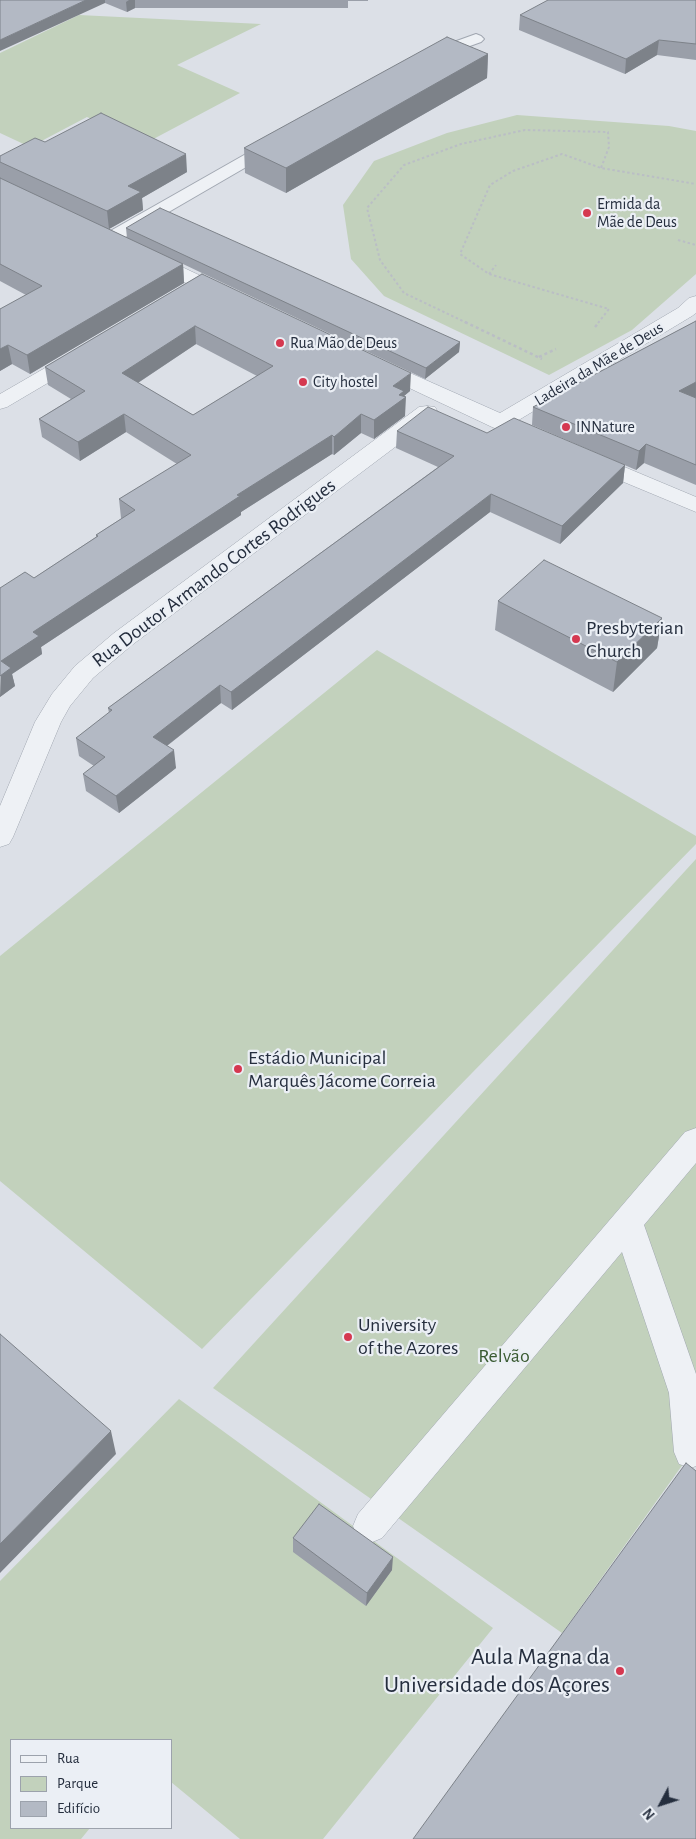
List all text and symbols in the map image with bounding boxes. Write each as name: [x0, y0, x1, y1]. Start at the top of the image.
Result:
place label: Ermida da Mãe de Deus: [597, 194, 677, 232]
marker: Ermida da Mãe de Deus: [581, 207, 593, 219]
street label: Ladeira da Mãe de Deus: [531, 318, 667, 410]
place label: Rua Mão de Deus: [290, 333, 397, 353]
marker: Rua Mão de Deus: [274, 337, 286, 349]
place label: City hostel: [313, 372, 378, 392]
marker: City hostel: [297, 376, 309, 388]
place label: INNature: [576, 417, 635, 437]
marker: INNature: [560, 421, 572, 433]
street label: Rua Doutor Armando Cortes Rodrigues: [87, 473, 341, 673]
place label: Presbyterian Church: [586, 616, 684, 663]
marker: Presbyterian Church: [570, 633, 582, 645]
place label: Estádio Municipal Marquês Jácome Correia: [248, 1046, 436, 1093]
marker: Estádio Municipal Marquês Jácome Correia: [232, 1063, 244, 1075]
place label: University of the Azores: [358, 1313, 458, 1360]
marker: University of the Azores: [342, 1331, 354, 1343]
park label: Relvão: [478, 1344, 530, 1368]
place label: Aula Magna da Universidade dos Açores: [384, 1643, 610, 1699]
marker: Aula Magna da Universidade dos Açores: [614, 1665, 626, 1677]
legend: [10, 1739, 172, 1829]
text: Rua: [57, 1751, 80, 1766]
text: Parque: [57, 1776, 98, 1791]
north arrow: [636, 1779, 686, 1829]
text: Edifício: [57, 1801, 100, 1816]
text: N: [641, 1805, 658, 1822]

